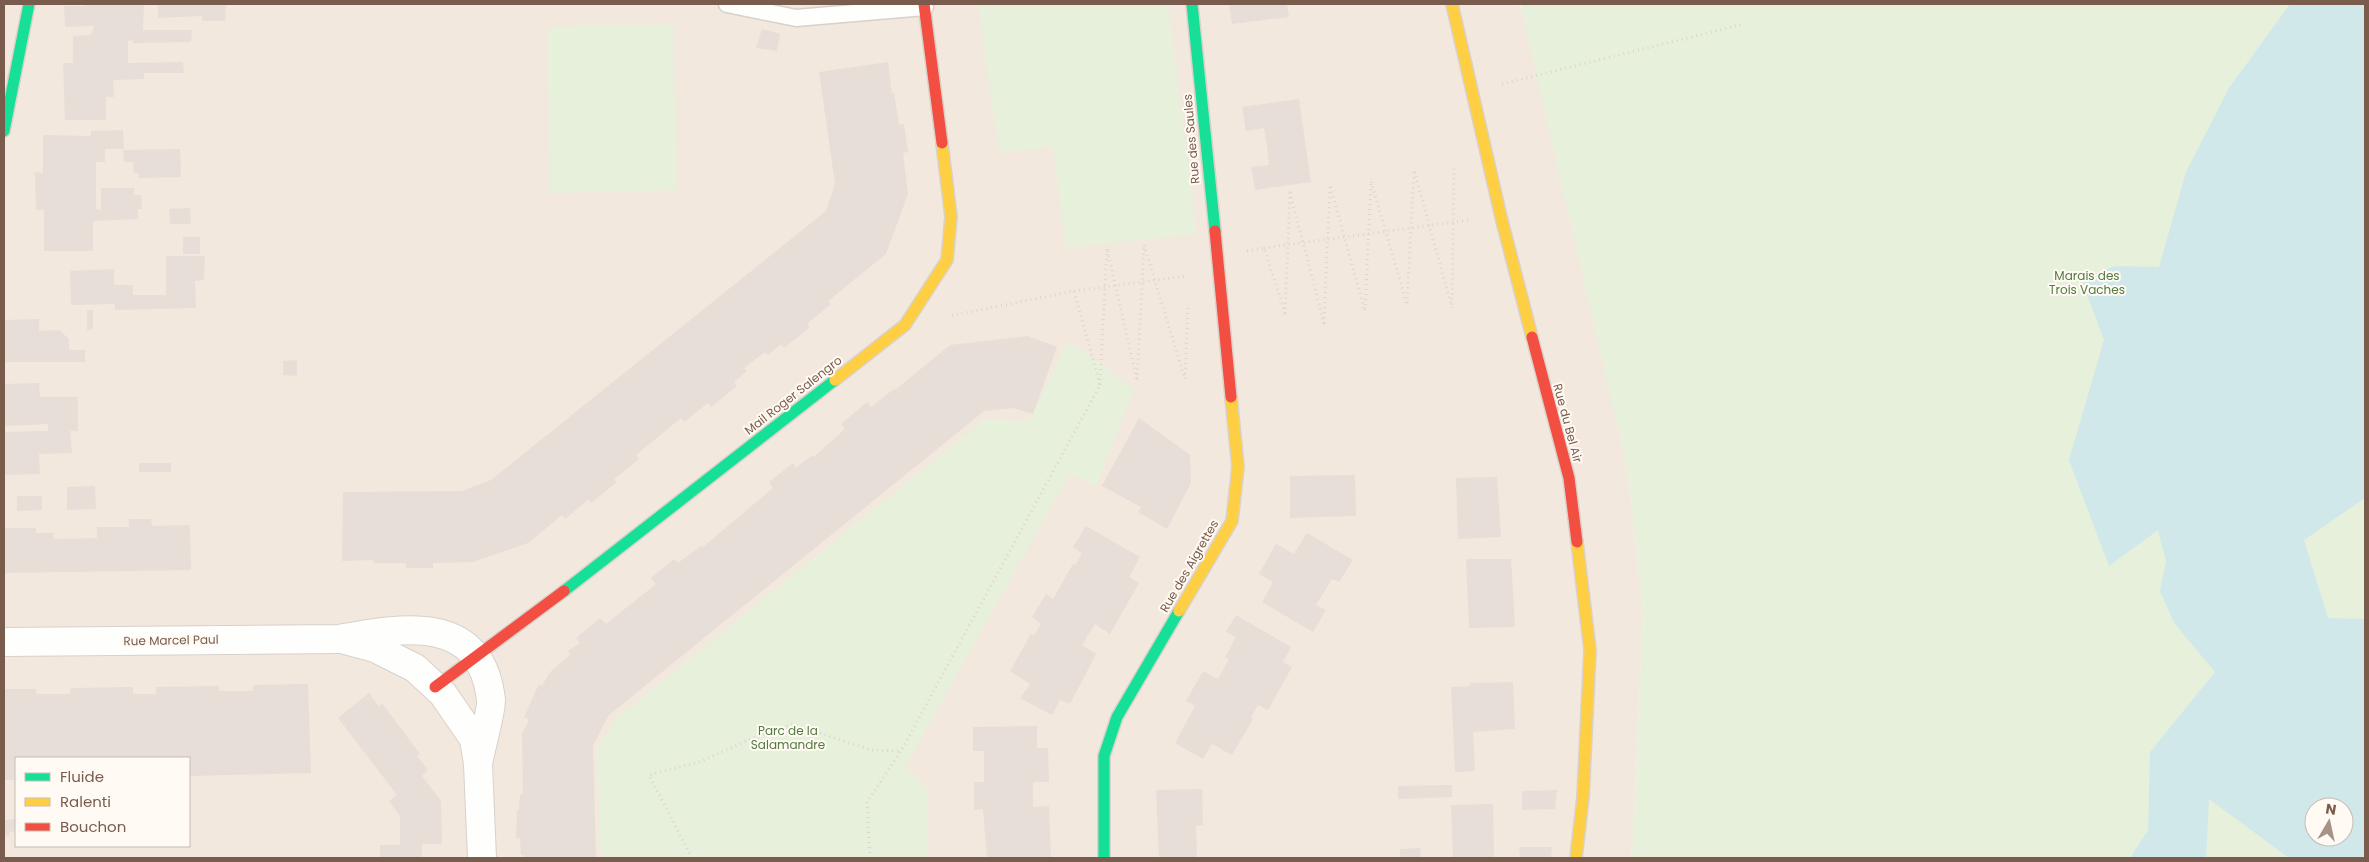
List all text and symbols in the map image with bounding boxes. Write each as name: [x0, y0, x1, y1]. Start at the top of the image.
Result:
street label: Rue des Saules: [1179, 93, 1203, 185]
park label: Marais des Trois Vaches: [2049, 267, 2125, 298]
street label: Mail Roger Salengro: [741, 351, 845, 438]
street label: Rue du Bel Air: [1549, 382, 1587, 465]
street label: Rue des Aigrettes: [1156, 517, 1222, 615]
street label: Rue Marcel Paul: [123, 631, 219, 649]
park label: Parc de la Salamandre: [751, 722, 825, 753]
legend: [15, 757, 190, 847]
text: Fluide: [60, 766, 104, 787]
text: Ralenti: [60, 791, 111, 812]
north arrow: [2304, 797, 2354, 847]
text: N: [2324, 798, 2338, 820]
text: Bouchon: [60, 816, 126, 837]

